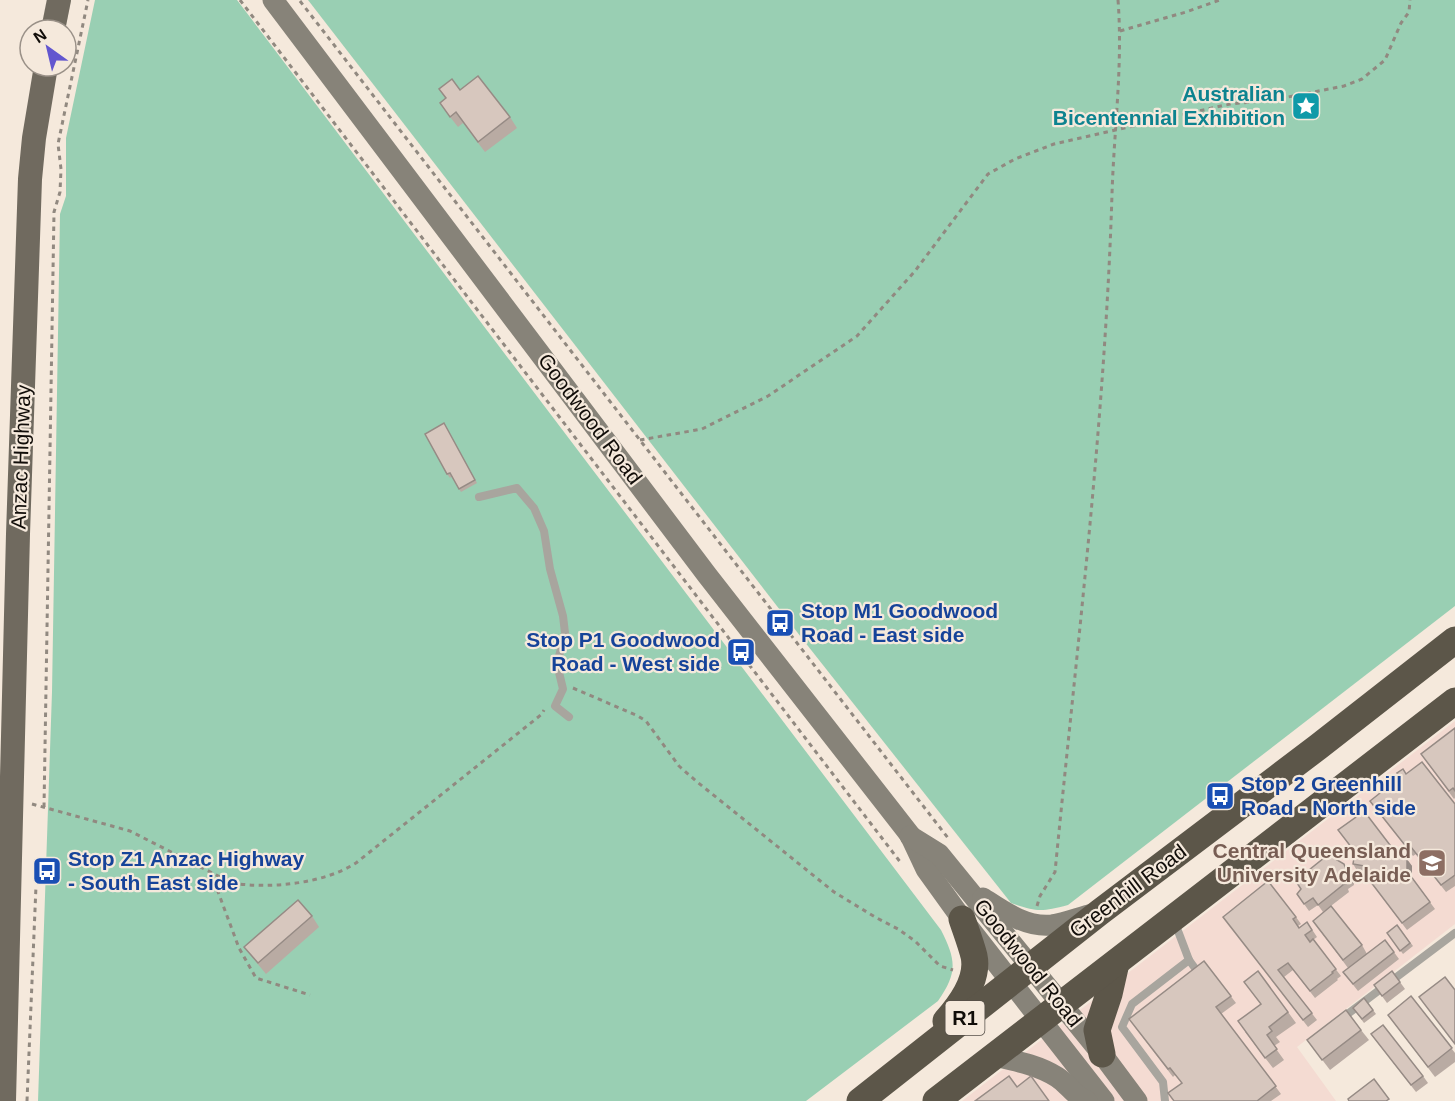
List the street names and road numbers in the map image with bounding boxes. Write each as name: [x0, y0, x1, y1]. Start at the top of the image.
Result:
street label: Goodwood Road: [534, 349, 647, 489]
street label: Anzac Highway: [6, 384, 35, 530]
street label: Greenhill Road: [1065, 839, 1191, 942]
street label: Goodwood Road: [970, 894, 1087, 1031]
road number: R1: [946, 1001, 984, 1035]

